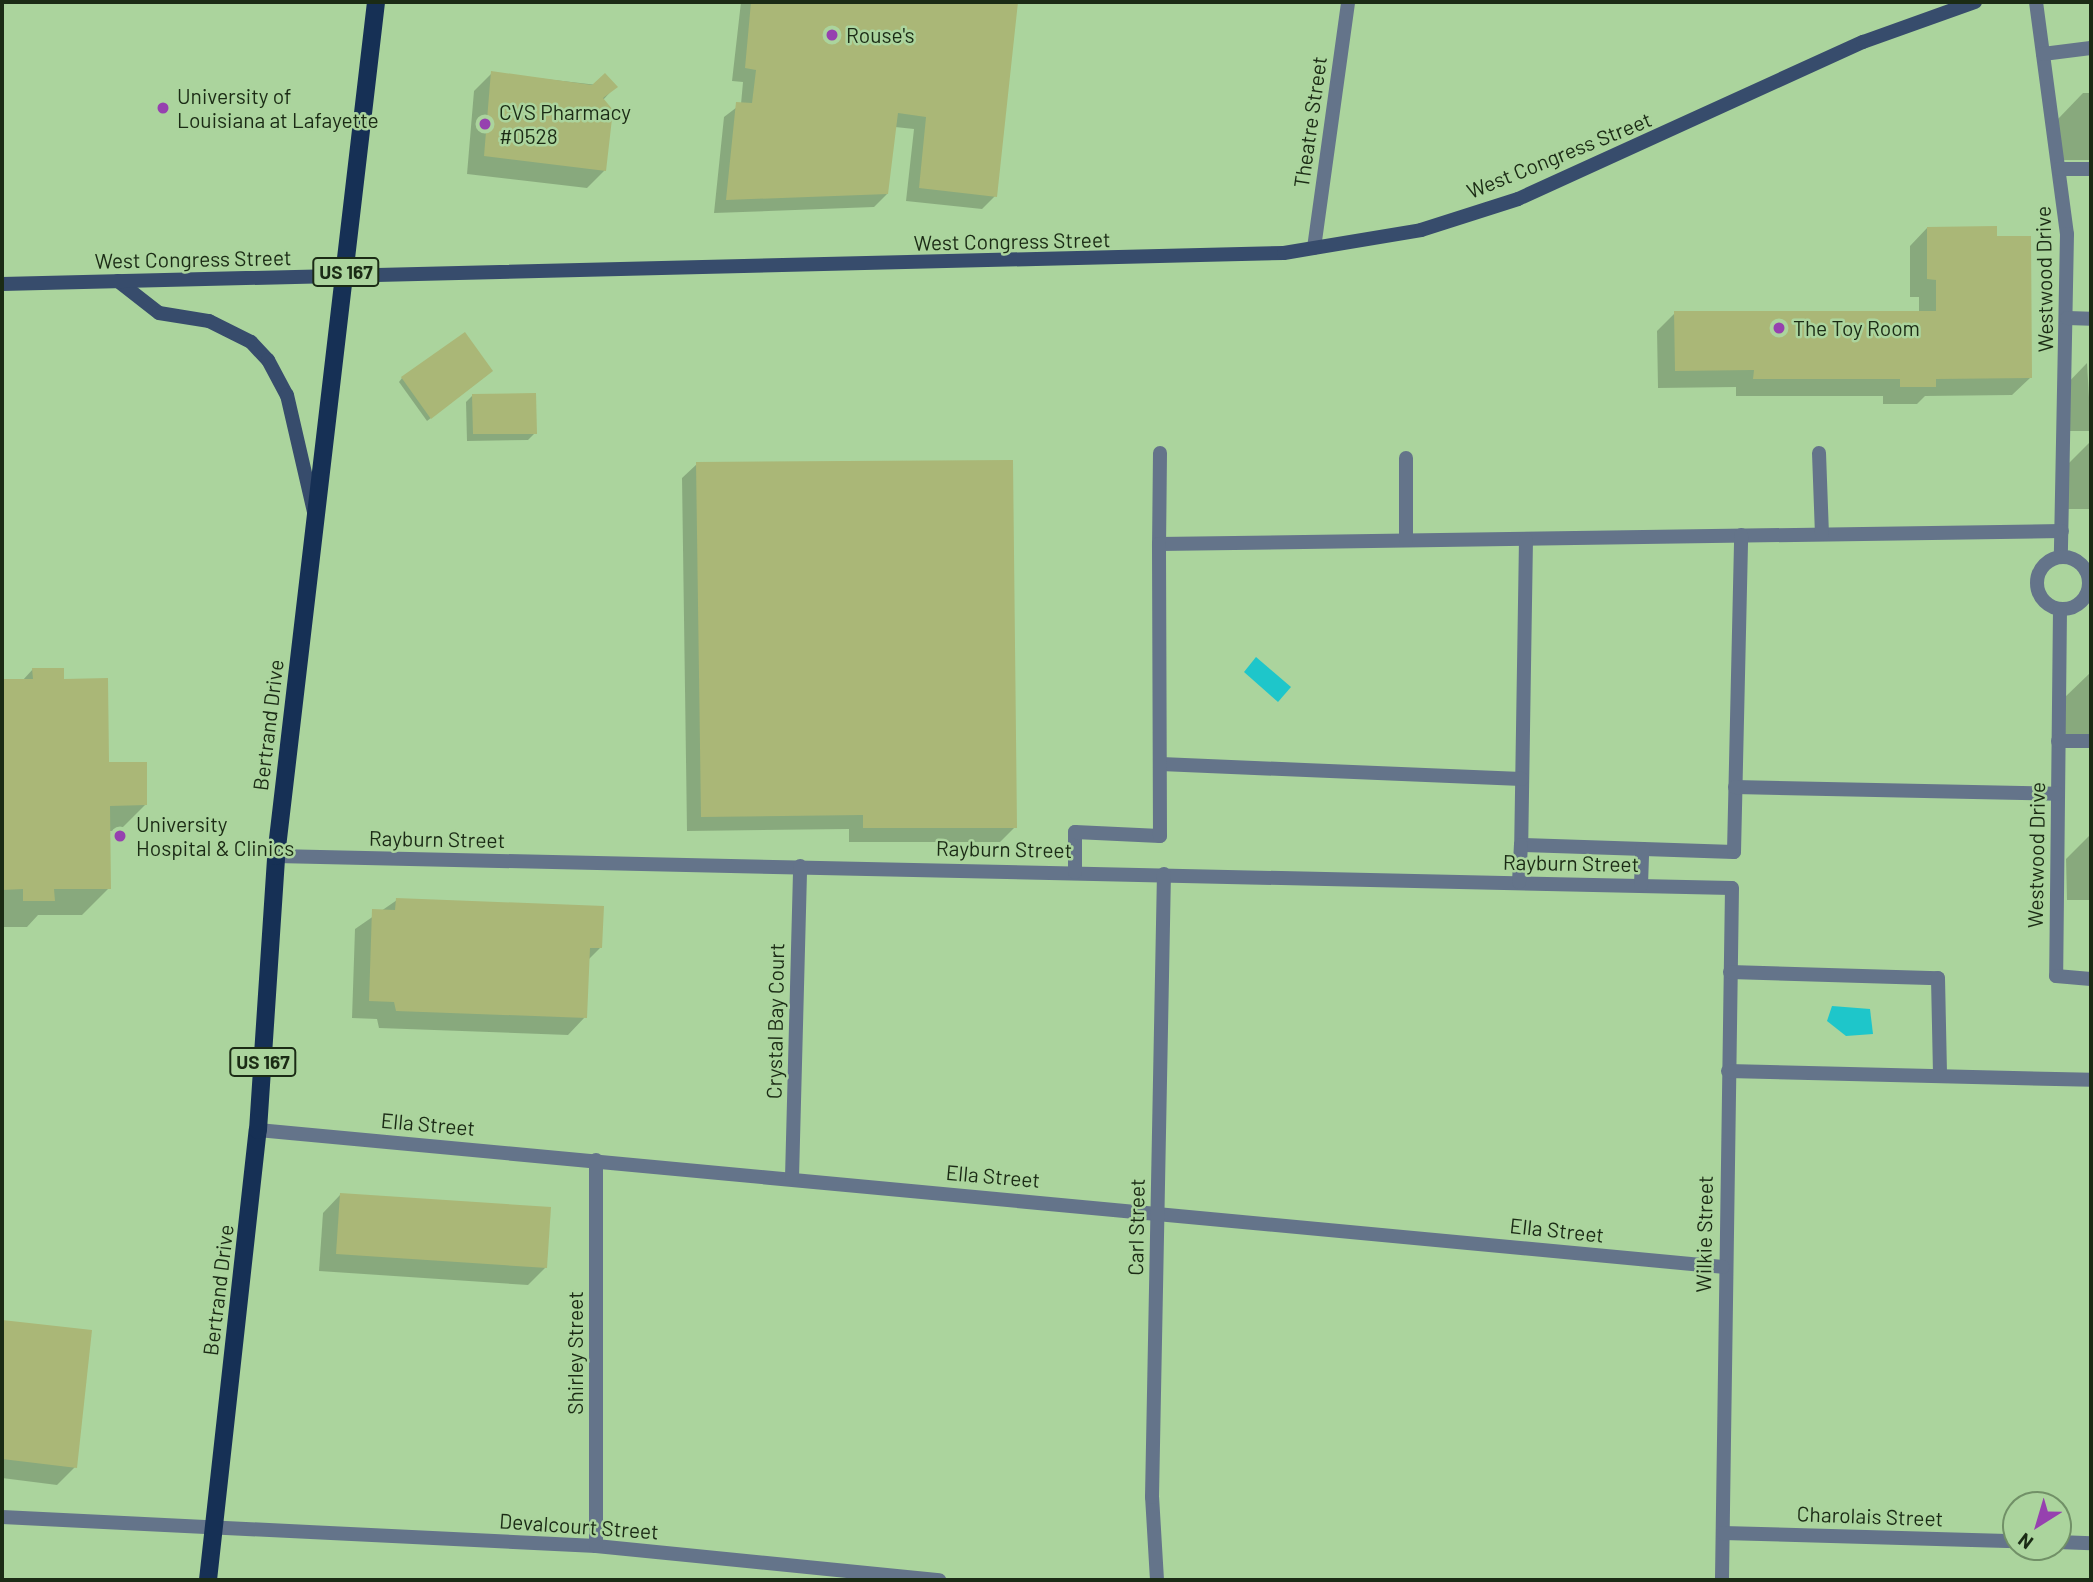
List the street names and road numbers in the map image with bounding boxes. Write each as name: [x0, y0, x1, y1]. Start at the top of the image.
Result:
street label: Theatre Street: [1288, 55, 1332, 189]
street label: West Congress Street: [1463, 106, 1655, 204]
street label: Westwood Drive: [2030, 206, 2058, 352]
street label: West Congress Street: [913, 227, 1111, 255]
street label: West Congress Street: [94, 245, 292, 273]
road number: US 167: [311, 256, 381, 288]
street label: Bertrand Drive: [247, 658, 289, 792]
street label: Westwood Drive: [2022, 782, 2050, 928]
street label: Rayburn Street: [369, 825, 505, 853]
street label: Rayburn Street: [936, 835, 1072, 863]
street label: Rayburn Street: [1503, 849, 1639, 877]
street label: Crystal Bay Court: [761, 943, 789, 1099]
road number: US 167: [228, 1046, 298, 1078]
street label: Ella Street: [380, 1107, 476, 1141]
street label: Ella Street: [945, 1159, 1041, 1193]
street label: Wilkie Street: [1690, 1175, 1718, 1293]
street label: Carl Street: [1123, 1178, 1149, 1276]
street label: Ella Street: [1509, 1213, 1605, 1247]
street label: Bertrand Drive: [197, 1223, 239, 1357]
street label: Shirley Street: [562, 1291, 588, 1415]
street label: Charolais Street: [1796, 1501, 1944, 1531]
street label: Devalcourt Street: [498, 1508, 660, 1544]

